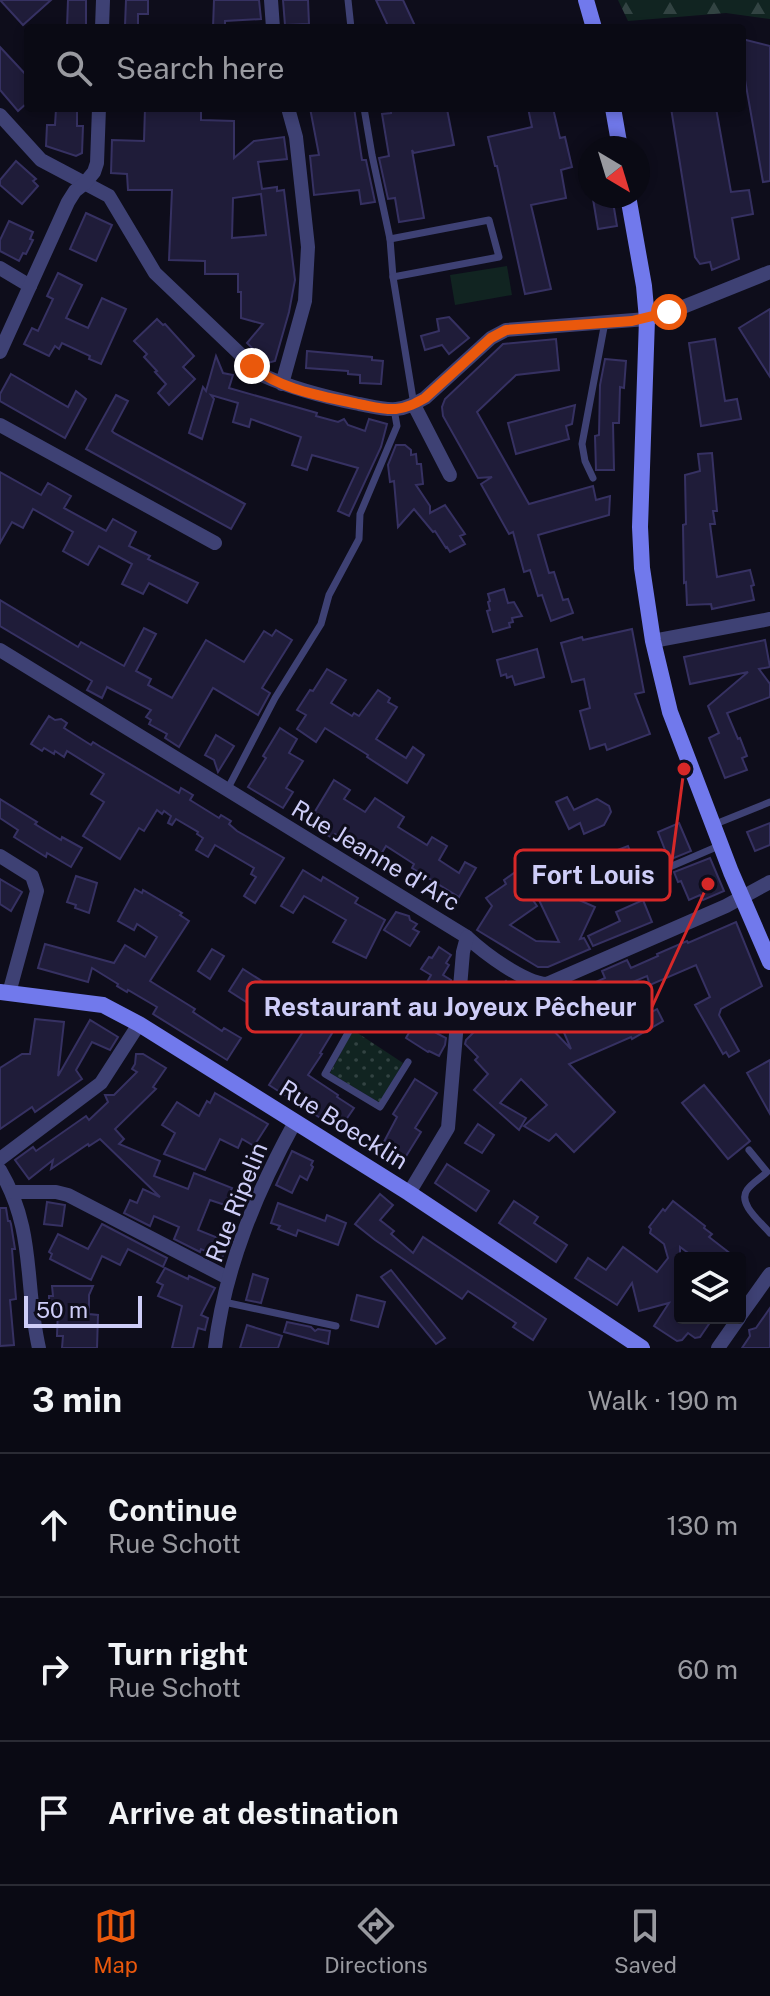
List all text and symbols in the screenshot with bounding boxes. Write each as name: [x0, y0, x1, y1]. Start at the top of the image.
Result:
search box: [24, 24, 746, 112]
icon: search: [52, 46, 96, 90]
text: Search here: [116, 50, 284, 86]
north arrow: [578, 136, 650, 208]
route start: [651, 294, 687, 330]
route end: [234, 348, 270, 384]
street label: Rue Jeanne d'Arc: [287, 794, 465, 916]
callout: Fort Louis: [515, 850, 670, 900]
text: Fort Louis: [531, 859, 655, 890]
callout: Restaurant au Joyeux Pêcheur: [247, 982, 652, 1032]
text: Restaurant au Joyeux Pêcheur: [263, 991, 637, 1022]
street label: Rue Boecklin: [275, 1073, 413, 1175]
street label: Rue Ripelin: [199, 1138, 273, 1266]
map controls: [674, 1252, 746, 1324]
button: layers: [674, 1252, 746, 1324]
scale bar: [24, 1292, 142, 1328]
text: 50 m: [36, 1297, 88, 1323]
text: 3 min: [32, 1380, 122, 1420]
text: Walk · 190 m: [588, 1385, 738, 1416]
text: Continue: [108, 1492, 238, 1528]
icon: ahead: [32, 1503, 76, 1547]
text: 130 m: [666, 1510, 738, 1541]
text: Rue Schott: [108, 1528, 241, 1559]
text: Turn right: [108, 1636, 248, 1672]
icon: right: [32, 1647, 76, 1691]
text: 60 m: [677, 1654, 738, 1685]
text: Rue Schott: [108, 1672, 241, 1703]
icon: arrive: [32, 1791, 76, 1835]
text: Arrive at destination: [108, 1795, 399, 1831]
tab: Map: [93, 1904, 138, 1978]
tab: Directions: [324, 1904, 428, 1978]
tab: Saved: [614, 1904, 677, 1978]

